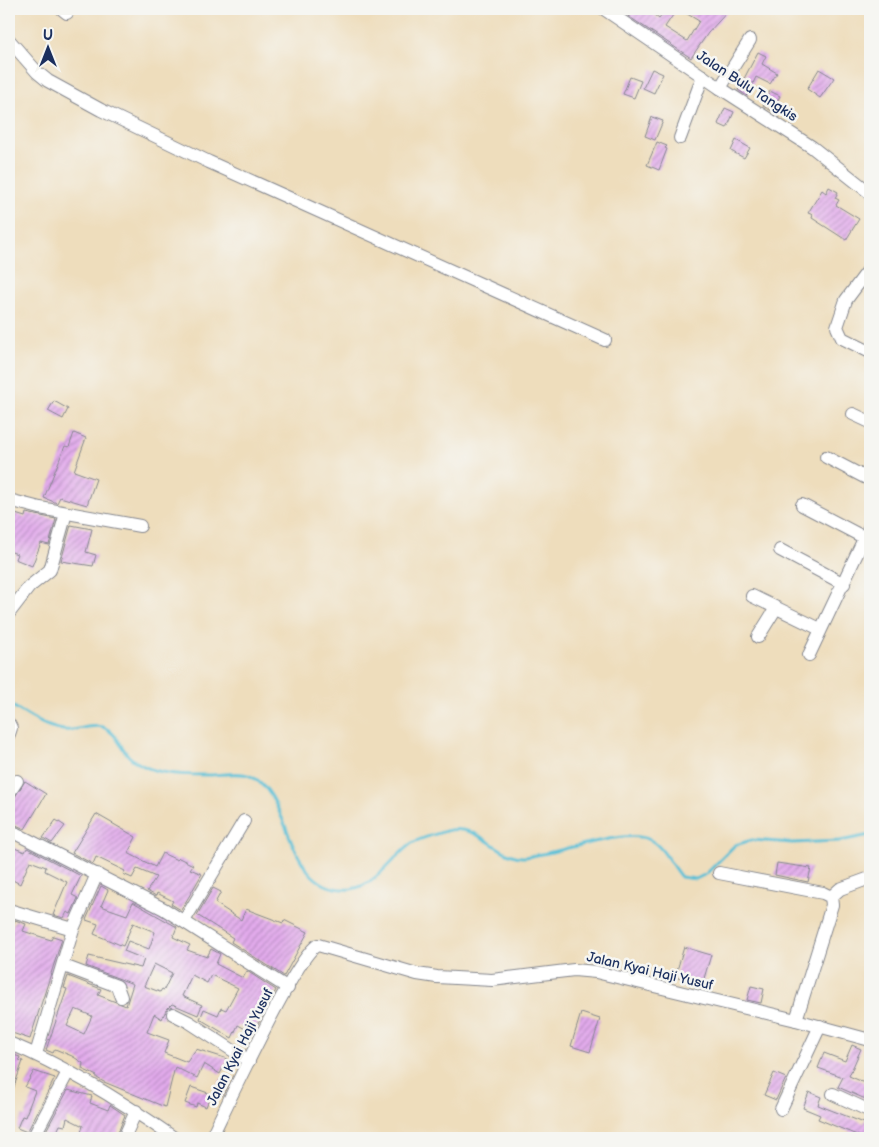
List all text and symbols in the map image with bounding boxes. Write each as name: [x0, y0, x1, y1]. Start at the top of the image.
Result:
north arrow: [22, 22, 72, 72]
text: U: [43, 27, 53, 44]
street label: Jalan Bulu Tangkis: [693, 47, 801, 125]
street label: Jalan Kyai Haji Yusuf: [585, 948, 716, 994]
street label: Jalan Kyai Haji Yusuf: [203, 985, 277, 1108]

